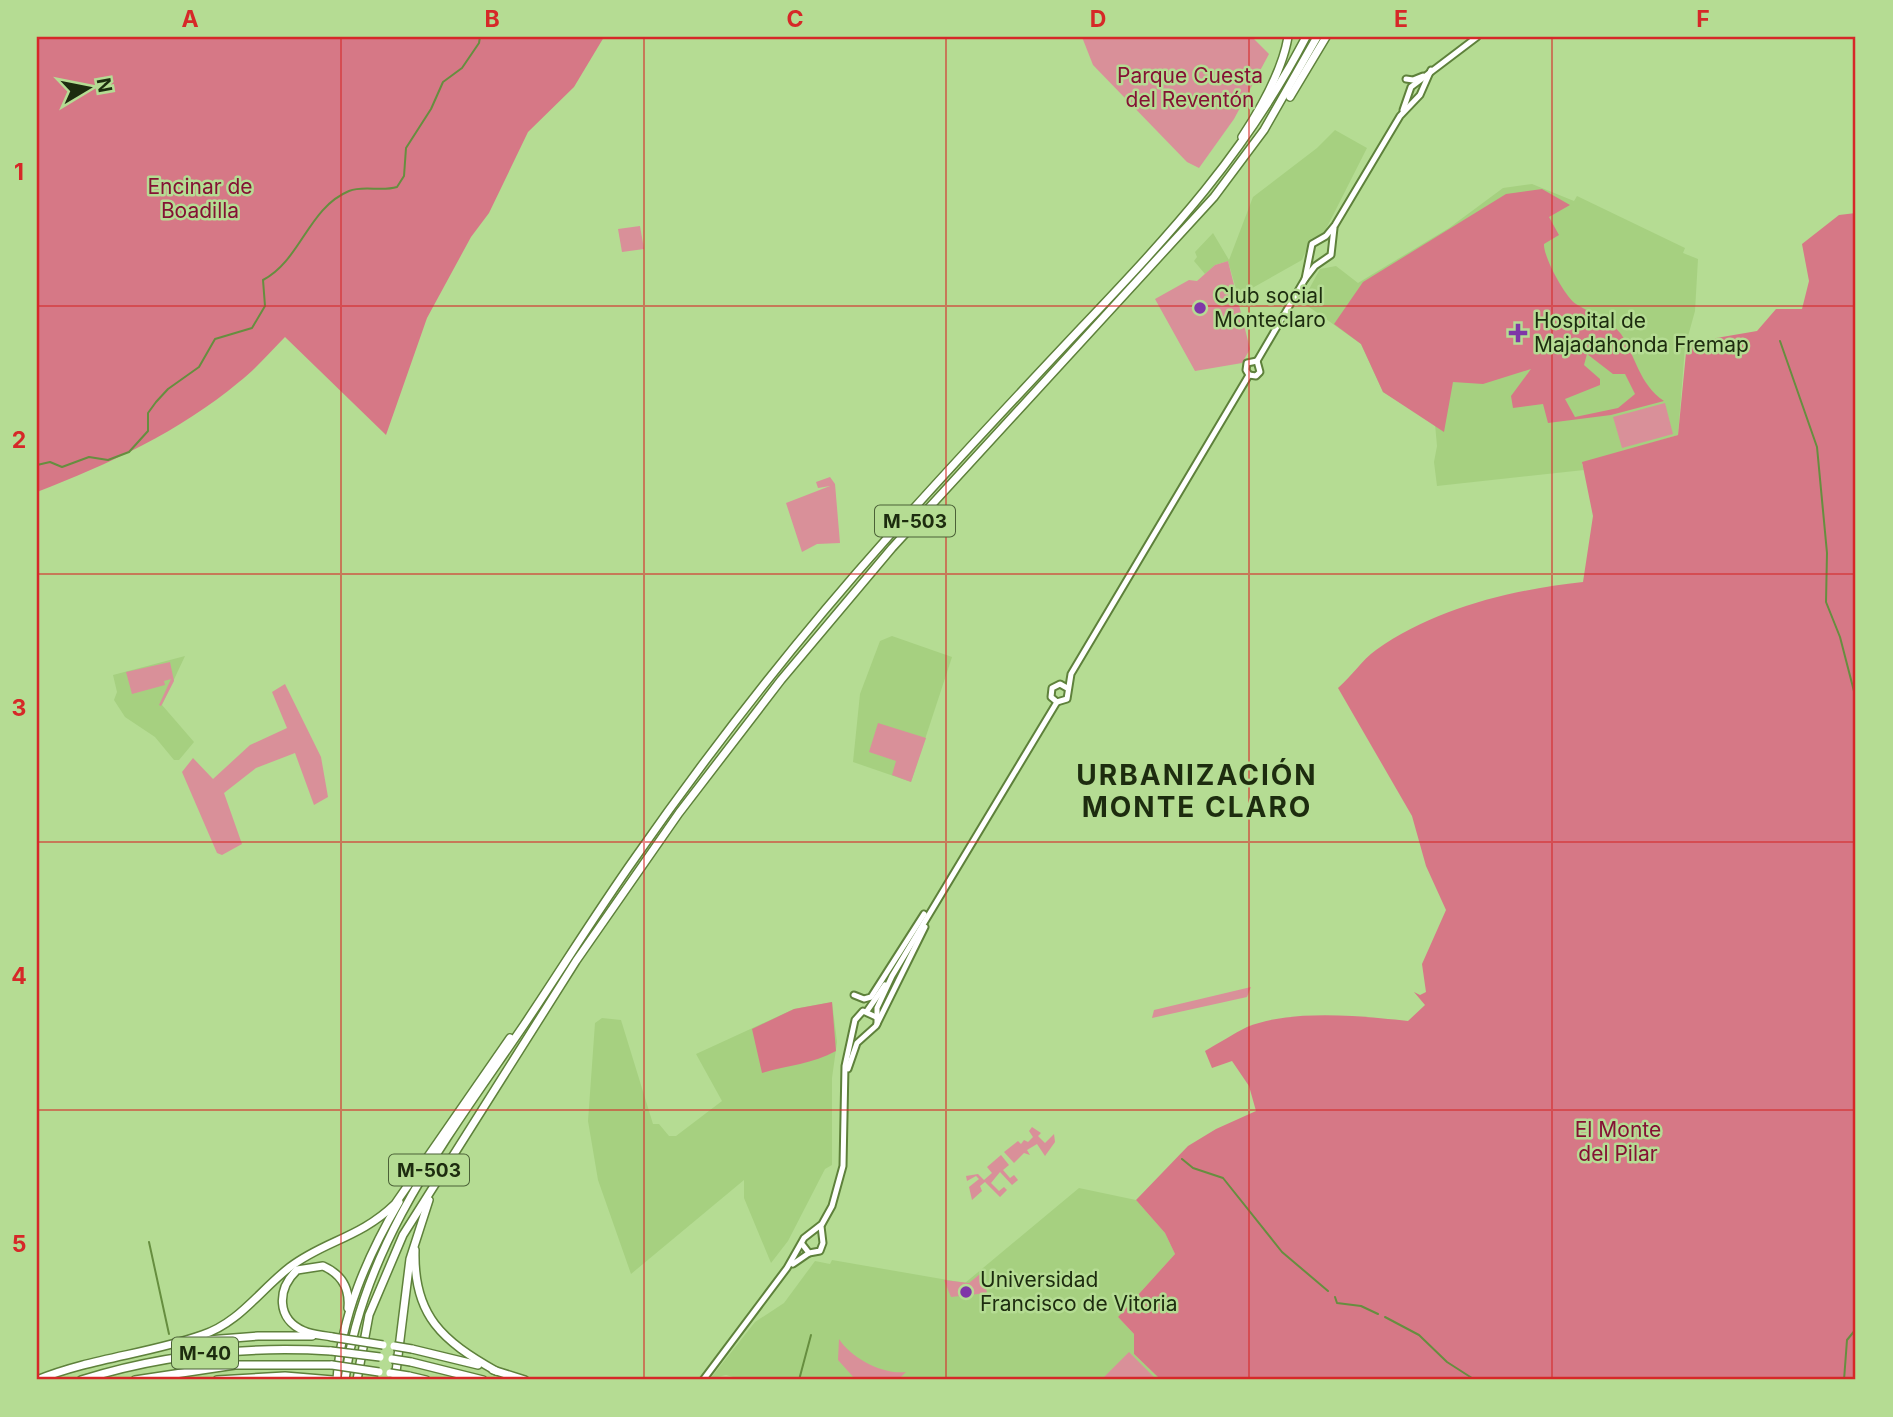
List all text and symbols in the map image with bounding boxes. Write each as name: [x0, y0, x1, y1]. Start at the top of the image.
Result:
text: A: [181, 5, 199, 33]
text: B: [484, 5, 500, 33]
text: C: [786, 5, 804, 33]
text: D: [1090, 5, 1106, 33]
text: E: [1394, 5, 1408, 33]
text: F: [1696, 5, 1710, 33]
north arrow: [52, 52, 122, 122]
park label: Parque Cuesta del Reventón: [1117, 63, 1263, 112]
text: N: [92, 76, 117, 94]
text: 1: [14, 158, 24, 186]
park label: Encinar de Boadilla: [147, 174, 253, 223]
place label: Club social Monteclaro: [1214, 283, 1326, 332]
marker: Club social Monteclaro: [1192, 300, 1208, 316]
place label: Hospital de Majadahonda Fremap: [1534, 308, 1749, 357]
marker: Hospital de Majadahonda Fremap: [1508, 323, 1528, 343]
text: 2: [12, 426, 26, 454]
road number: M-503: [875, 506, 955, 536]
text: 3: [12, 694, 26, 722]
district label: URBANIZACIÓN MONTE CLARO: [1076, 758, 1318, 824]
text: 4: [11, 962, 27, 990]
park label: El Monte del Pilar: [1575, 1117, 1661, 1166]
road number: M-503: [389, 1154, 469, 1186]
text: 5: [12, 1230, 26, 1258]
place label: Universidad Francisco de Vitoria: [980, 1267, 1178, 1316]
marker: Universidad Francisco de Vitoria: [958, 1284, 974, 1300]
road number: M-40: [172, 1338, 238, 1368]

